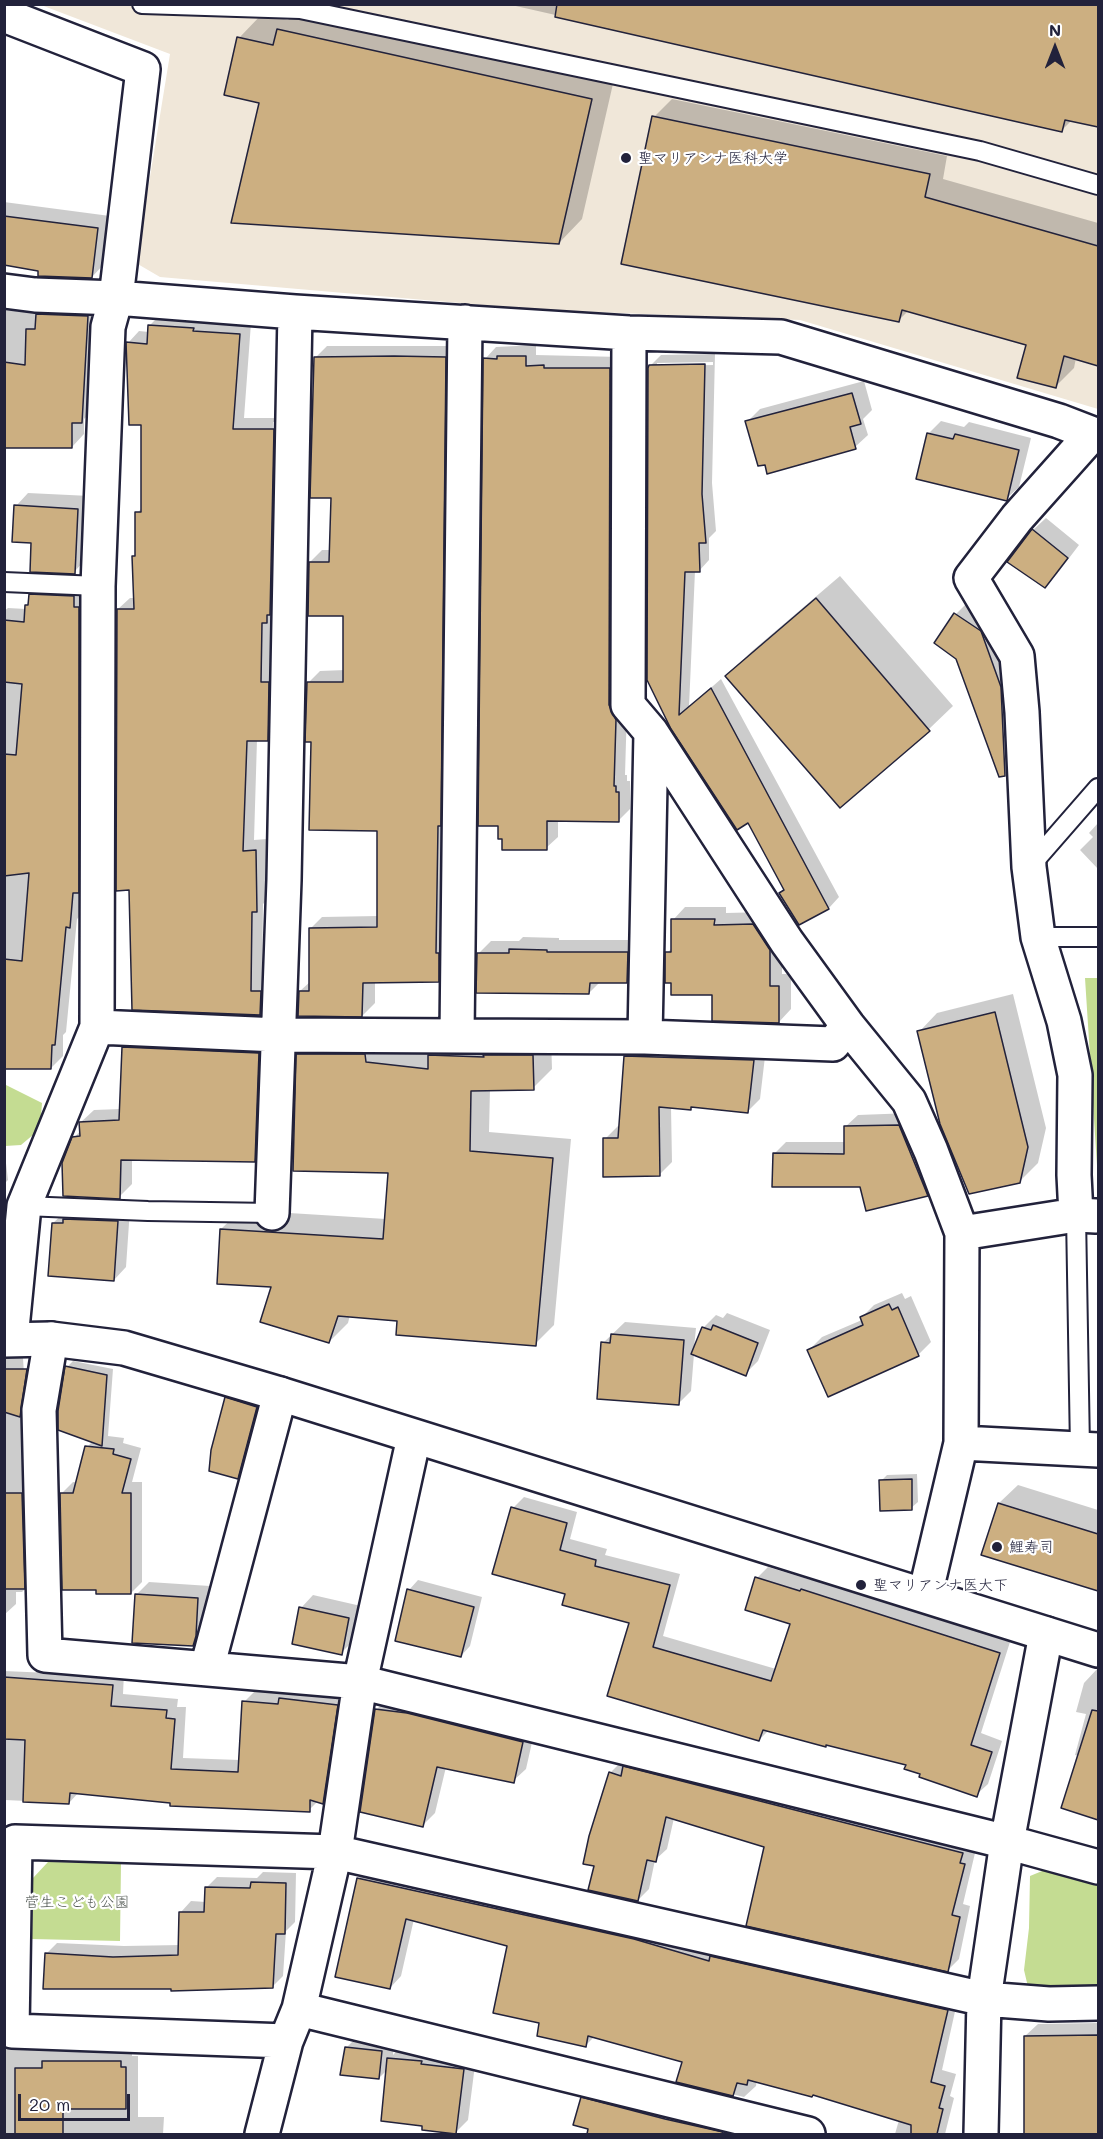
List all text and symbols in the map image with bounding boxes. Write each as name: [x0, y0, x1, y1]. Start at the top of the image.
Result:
north arrow: [1025, 18, 1085, 78]
text: N: [1049, 19, 1061, 40]
place label: 聖マリアンナ医科大学: [638, 149, 788, 167]
marker: 聖マリアンナ医科大学: [619, 151, 633, 165]
place label: 鯉寿司: [1009, 1538, 1054, 1556]
marker: 鯉寿司: [990, 1540, 1004, 1554]
place label: 聖マリアンナ医大下: [873, 1576, 1008, 1594]
marker: 聖マリアンナ医大下: [854, 1578, 868, 1592]
park label: 菅生こども公園: [25, 1893, 129, 1911]
scale bar: [21, 2082, 134, 2120]
text: 20 m: [29, 2092, 70, 2116]

